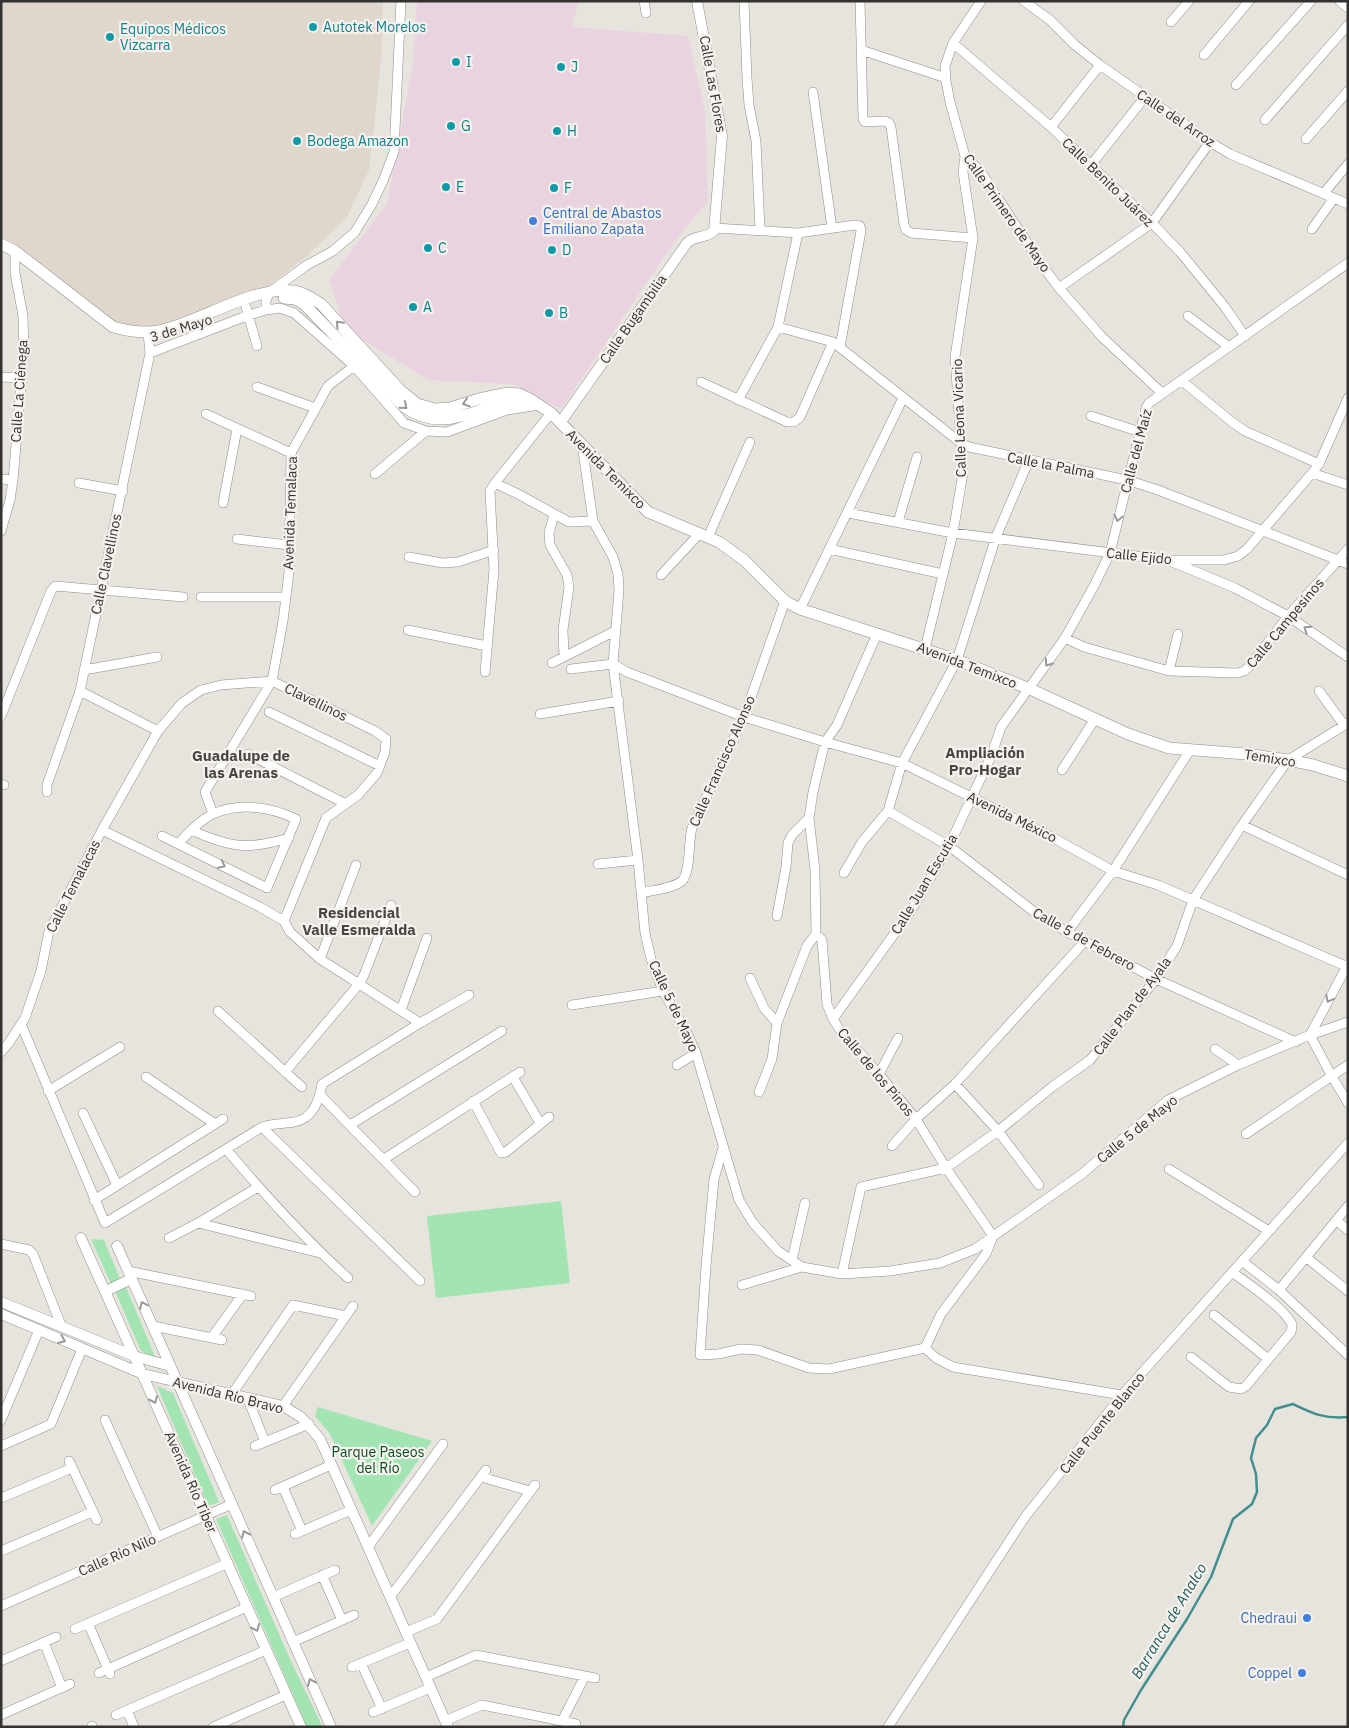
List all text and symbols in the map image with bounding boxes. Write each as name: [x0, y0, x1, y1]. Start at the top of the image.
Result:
place label: Autotek Morelos: [323, 18, 426, 36]
place label: Equipos Médicos Vizcarra: [120, 20, 226, 54]
marker: Autotek Morelos: [307, 21, 319, 33]
marker: Equipos Médicos Vizcarra: [104, 31, 116, 43]
street label: Calle Las Flores: [696, 34, 730, 134]
place label: I: [466, 53, 472, 71]
marker: I: [450, 56, 462, 68]
place label: J: [571, 58, 578, 76]
marker: J: [555, 61, 567, 73]
street label: Calle del Arroz: [1133, 85, 1219, 151]
place label: G: [461, 117, 471, 135]
marker: G: [445, 120, 457, 132]
place label: H: [567, 122, 577, 140]
marker: H: [551, 125, 563, 137]
place label: Bodega Amazon: [307, 132, 409, 150]
street label: Calle Benito Juárez: [1058, 134, 1158, 231]
marker: Bodega Amazon: [291, 135, 303, 147]
street label: Calle Primero de Mayo: [959, 150, 1055, 276]
place label: E: [456, 178, 464, 196]
place label: F: [564, 179, 572, 197]
marker: E: [440, 181, 452, 193]
marker: F: [548, 182, 560, 194]
place label: Central de Abastos Emiliano Zapata: [543, 204, 662, 238]
marker: Central de Abastos Emiliano Zapata: [527, 215, 539, 227]
place label: C: [438, 239, 447, 257]
place label: D: [562, 241, 571, 259]
marker: C: [422, 242, 434, 254]
marker: D: [546, 244, 558, 256]
street label: Calle Bugambilia: [595, 270, 671, 367]
place label: A: [423, 298, 432, 316]
marker: A: [407, 301, 419, 313]
place label: B: [559, 304, 568, 322]
marker: B: [543, 307, 555, 319]
street label: 3 de Mayo: [148, 310, 215, 346]
one-way arrow: [336, 321, 345, 330]
street label: Calle La Ciénega: [6, 339, 32, 443]
street label: Calle Leona Vicario: [948, 358, 970, 478]
one-way arrow: [462, 397, 471, 407]
one-way arrow: [398, 400, 407, 409]
street label: Calle del Maíz: [1116, 406, 1156, 495]
street label: Avenida Temixco: [562, 425, 650, 513]
street label: Calle la Palma: [1006, 448, 1097, 482]
street label: Avenida Temalaca: [279, 455, 301, 570]
street label: Calle Clavellinos: [87, 512, 126, 616]
one-way arrow: [1113, 514, 1124, 523]
street label: Calle Ejido: [1105, 544, 1173, 568]
street label: Calle Campesinos: [1242, 574, 1328, 672]
one-way arrow: [1304, 626, 1313, 636]
street label: Avenida Temixco: [914, 638, 1020, 692]
one-way arrow: [1045, 657, 1054, 667]
street label: Clavellinos: [282, 679, 351, 725]
street label: Calle Francisco Alonso: [685, 693, 759, 829]
district label: Ampliación Pro-Hogar: [945, 743, 1025, 779]
street label: Temixco: [1243, 745, 1297, 771]
district label: Guadalupe de las Arenas: [192, 746, 290, 782]
street label: Avenida México: [964, 787, 1060, 847]
street label: Calle Juan Escutia: [887, 830, 961, 938]
street label: Calle Temalacas: [42, 836, 104, 935]
one-way arrow: [216, 859, 225, 869]
district label: Residencial Valle Esmeralda: [302, 903, 416, 939]
street label: Calle 5 de Febrero: [1030, 903, 1139, 975]
street label: Calle Plan de Ayala: [1089, 953, 1175, 1059]
street label: Calle 5 de Mayo: [645, 957, 703, 1055]
one-way arrow: [1325, 994, 1335, 1003]
street label: Calle de los Pinos: [834, 1024, 918, 1120]
street label: Calle 5 de Mayo: [1093, 1091, 1181, 1167]
one-way arrow: [139, 1301, 150, 1310]
one-way arrow: [57, 1334, 66, 1344]
street label: Calle Puente Blanco: [1055, 1368, 1149, 1478]
street label: Avenida Río Bravo: [171, 1373, 285, 1417]
one-way arrow: [148, 1395, 159, 1404]
street label: Avenida Río Tiber: [160, 1428, 222, 1536]
park label: Parque Paseos del Río: [332, 1443, 425, 1477]
street label: Calle Río Nilo: [75, 1530, 159, 1580]
one-way arrow: [240, 1530, 251, 1539]
water label: Barranca de Analco: [1127, 1559, 1211, 1682]
place label: Chedraui: [1241, 1609, 1297, 1627]
marker: Chedraui: [1301, 1612, 1313, 1624]
one-way arrow: [250, 1623, 261, 1632]
place label: Coppel: [1248, 1664, 1292, 1682]
marker: Coppel: [1296, 1667, 1308, 1679]
one-way arrow: [307, 1678, 317, 1687]

